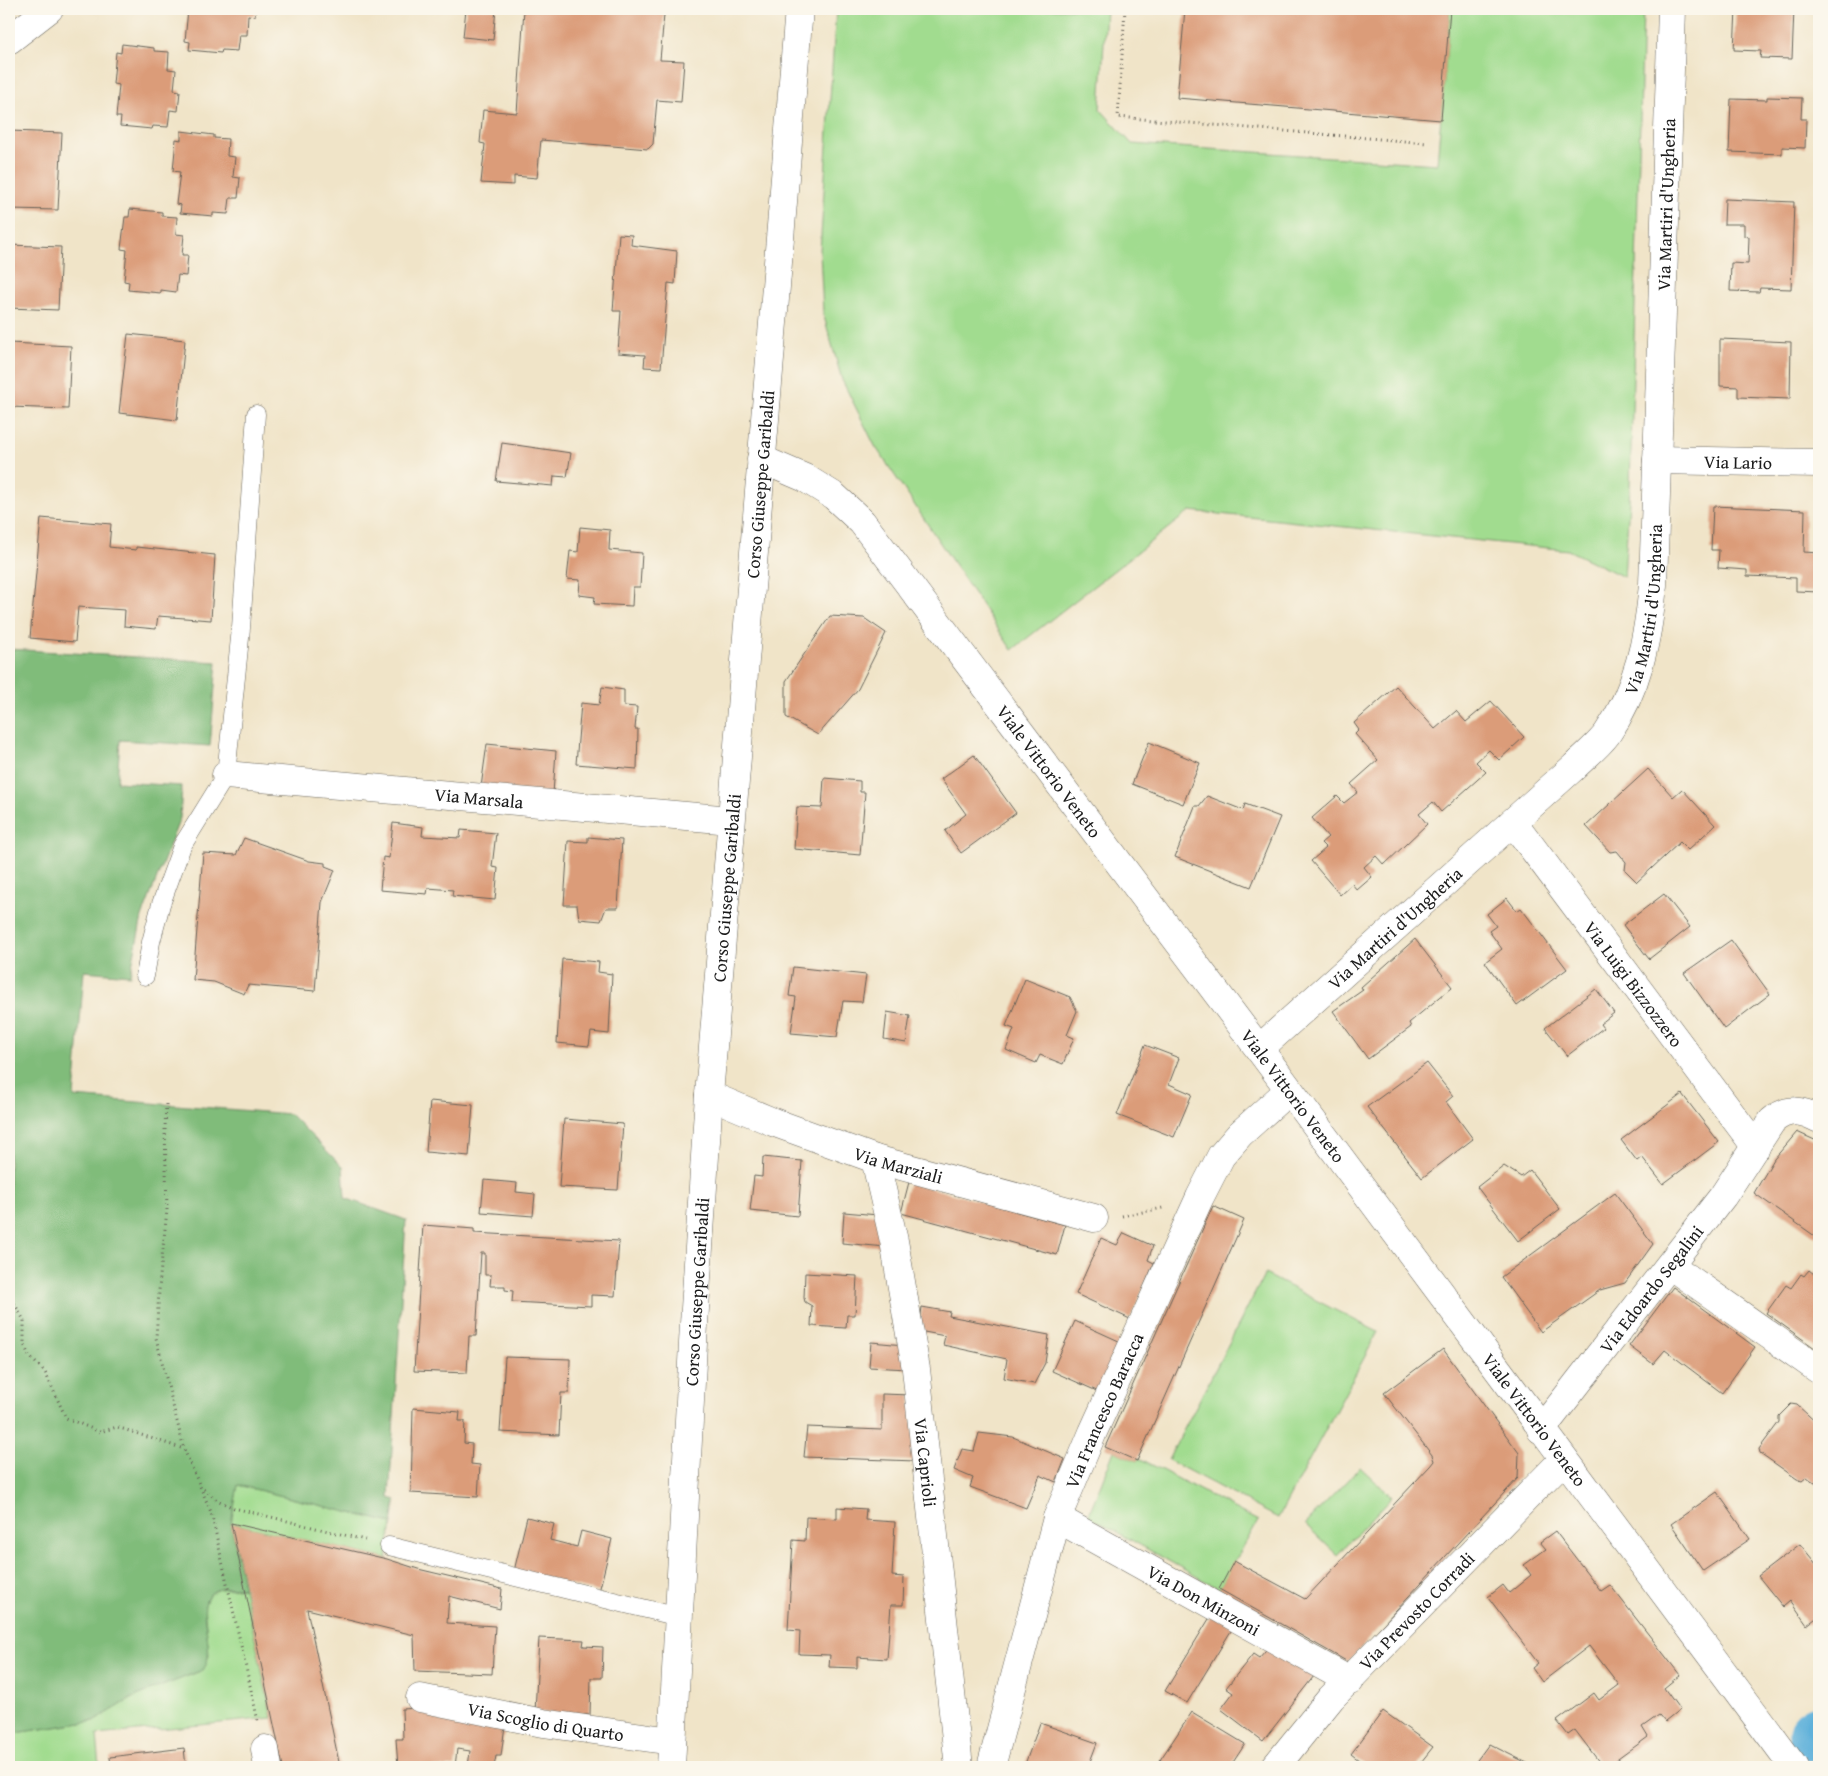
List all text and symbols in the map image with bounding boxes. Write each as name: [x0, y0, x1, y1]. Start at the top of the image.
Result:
street label: Via Martiri d'Ungheria: [1649, 117, 1682, 291]
street label: Corso Giuseppe Garibaldi: [738, 389, 781, 579]
street label: Via Lario: [1704, 447, 1772, 476]
street label: Via Martiri d'Ungheria: [1617, 523, 1669, 698]
street label: Viale Vittorio Veneto: [990, 699, 1109, 843]
street label: Via Marsala: [433, 780, 525, 815]
street label: Corso Giuseppe Garibaldi: [705, 793, 747, 983]
street label: Via Martiri d'Ungheria: [1321, 860, 1468, 995]
street label: Via Luigi Bizzozzero: [1578, 915, 1690, 1053]
street label: Viale Vittorio Veneto: [1235, 1023, 1352, 1168]
street label: Via Marziali: [850, 1139, 946, 1190]
street label: Corso Giuseppe Garibaldi: [677, 1197, 716, 1387]
street label: Via Edoardo Segalini: [1592, 1219, 1709, 1358]
street label: Via Francesco Baracca: [1057, 1328, 1150, 1492]
street label: Viale Vittorio Veneto: [1476, 1347, 1594, 1492]
street label: Via Caprioli: [908, 1417, 944, 1508]
street label: Via Prevosto Corradi: [1352, 1545, 1480, 1676]
street label: Via Don Minzoni: [1142, 1557, 1265, 1642]
street label: Via Scoglio di Quarto: [465, 1694, 626, 1748]

